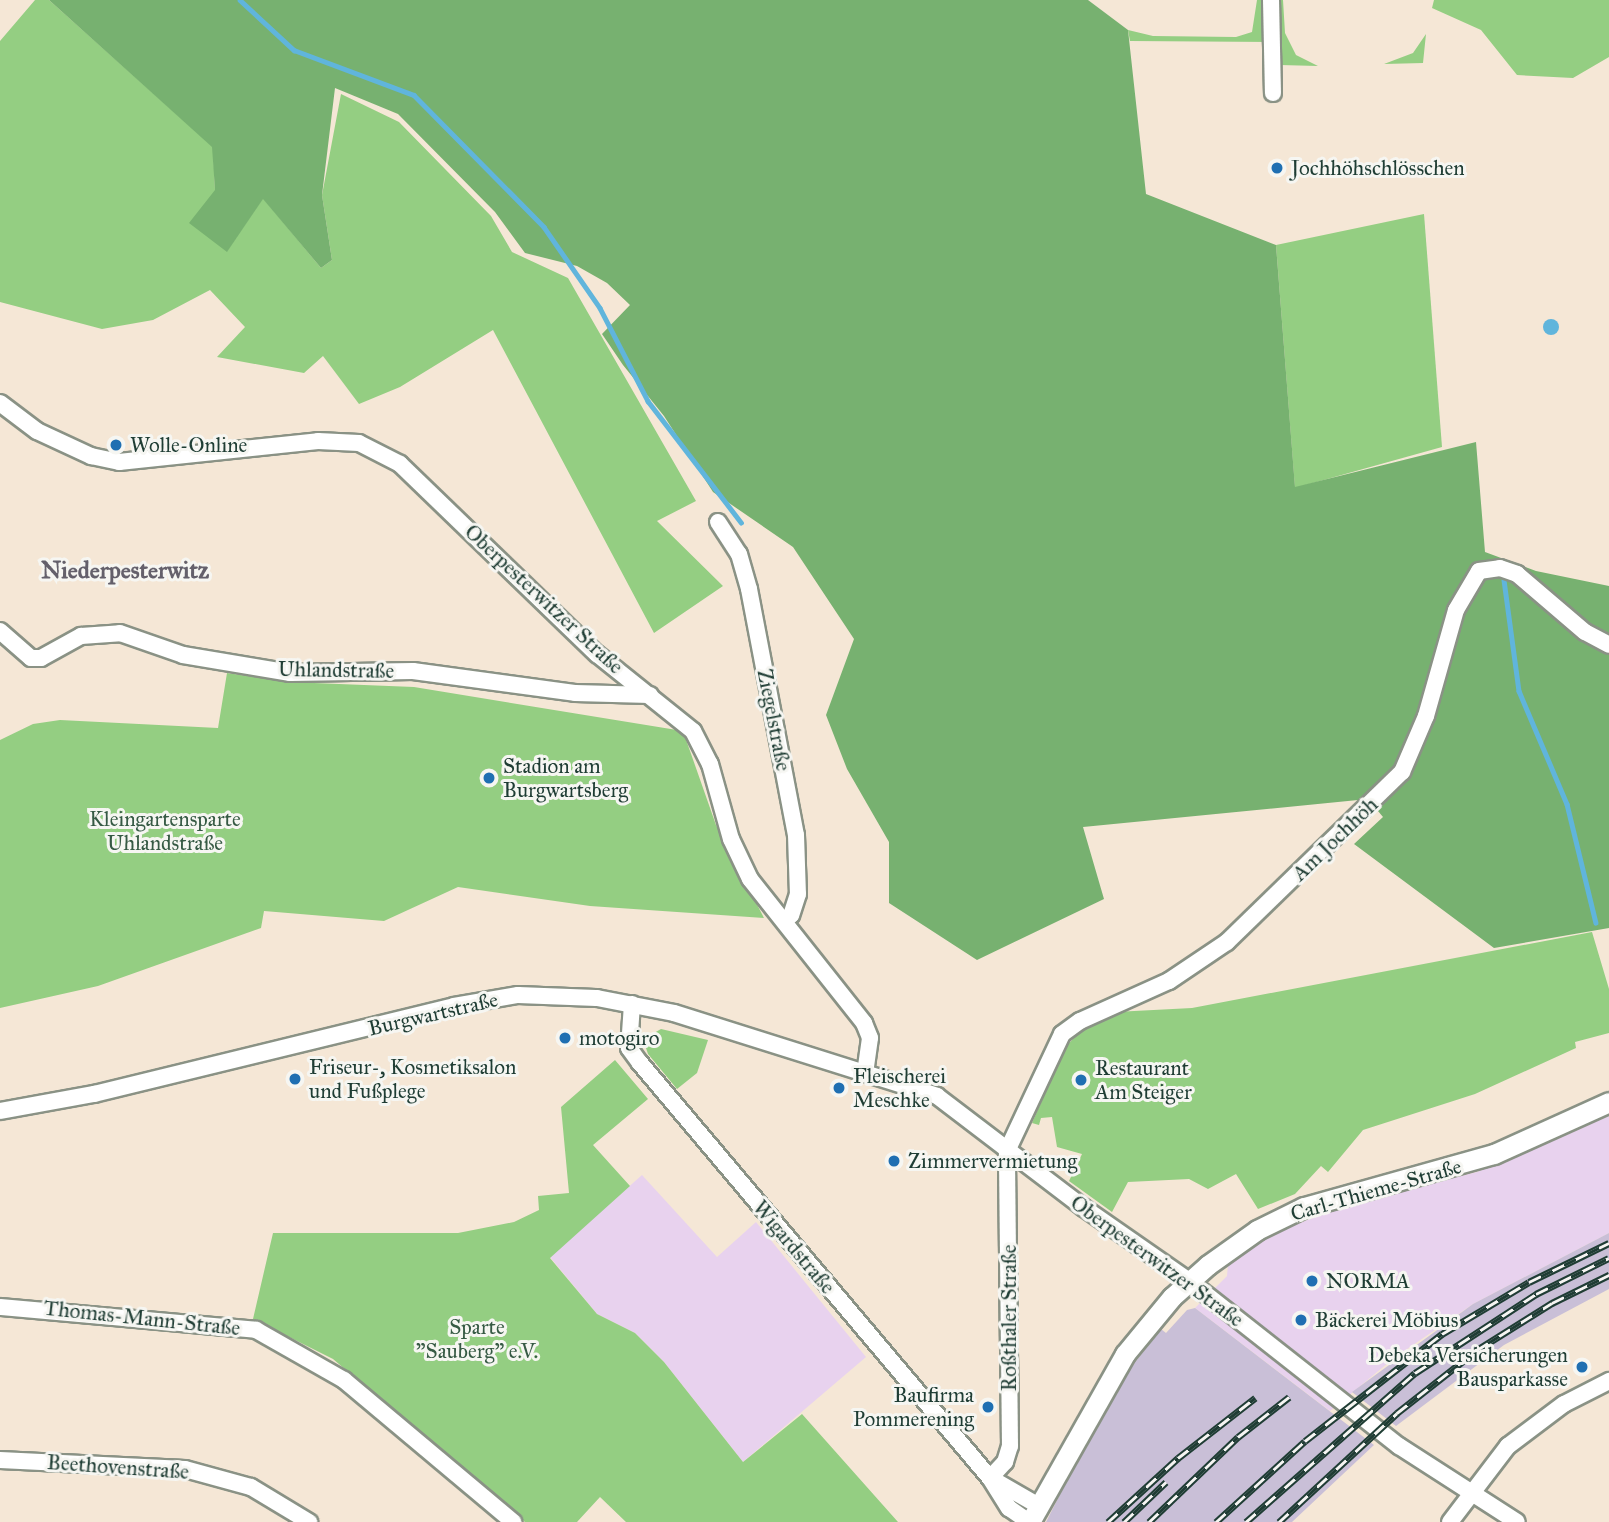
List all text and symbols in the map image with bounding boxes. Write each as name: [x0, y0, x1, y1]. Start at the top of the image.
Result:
place label: Jochhöhschlösschen: [1291, 155, 1465, 181]
marker: Jochhöhschlösschen: [1269, 160, 1285, 176]
place label: Wolle-Online: [130, 432, 247, 458]
marker: Wolle-Online: [108, 437, 124, 453]
street label: Oberpesterwitzer Straße: [460, 519, 628, 679]
district label: Niederpesterwitz: [41, 557, 209, 585]
street label: Uhlandstraße: [278, 656, 394, 684]
street label: Ziegelstraße: [752, 667, 796, 773]
place label: Stadion am Burgwartsberg: [503, 753, 628, 803]
marker: Stadion am Burgwartsberg: [481, 770, 497, 786]
street label: Am Jochhöh: [1287, 792, 1383, 886]
park label: Kleingartensparte Uhlandstraße: [89, 806, 241, 856]
street label: Burgwartstraße: [366, 987, 500, 1041]
place label: motogiro: [579, 1025, 660, 1051]
marker: motogiro: [557, 1030, 573, 1046]
place label: Friseur-, Kosmetiksalon und Fußplege: [309, 1054, 516, 1104]
place label: Restaurant Am Steiger: [1095, 1055, 1192, 1105]
place label: Fleischerei Meschke: [853, 1063, 946, 1113]
marker: Friseur-, Kosmetiksalon und Fußplege: [287, 1071, 303, 1087]
marker: Restaurant Am Steiger: [1073, 1072, 1089, 1088]
marker: Fleischerei Meschke: [831, 1080, 847, 1096]
place label: Zimmervermietung: [908, 1148, 1077, 1174]
marker: Zimmervermietung: [886, 1153, 902, 1169]
street label: Carl-Thieme-Straße: [1288, 1154, 1464, 1226]
street label: Oberpesterwitzer Straße: [1066, 1190, 1248, 1332]
street label: Wigardstraße: [748, 1195, 840, 1299]
street label: Roßthaler Straße: [996, 1245, 1022, 1391]
place label: NORMA: [1326, 1268, 1410, 1294]
marker: NORMA: [1304, 1273, 1320, 1289]
street label: Thomas-Mann-Straße: [43, 1295, 241, 1341]
place label: Bäckerei Möbius: [1315, 1307, 1458, 1333]
marker: Bäckerei Möbius: [1293, 1312, 1309, 1328]
park label: Sparte "Sauberg" e.V.: [416, 1314, 538, 1364]
place label: Debeka Versicherungen Bausparkasse: [1368, 1342, 1568, 1392]
marker: Debeka Versicherungen Bausparkasse: [1574, 1359, 1590, 1375]
place label: Baufirma Pommerening: [853, 1382, 974, 1432]
marker: Baufirma Pommerening: [980, 1399, 996, 1415]
street label: Beethovenstraße: [46, 1449, 190, 1485]

